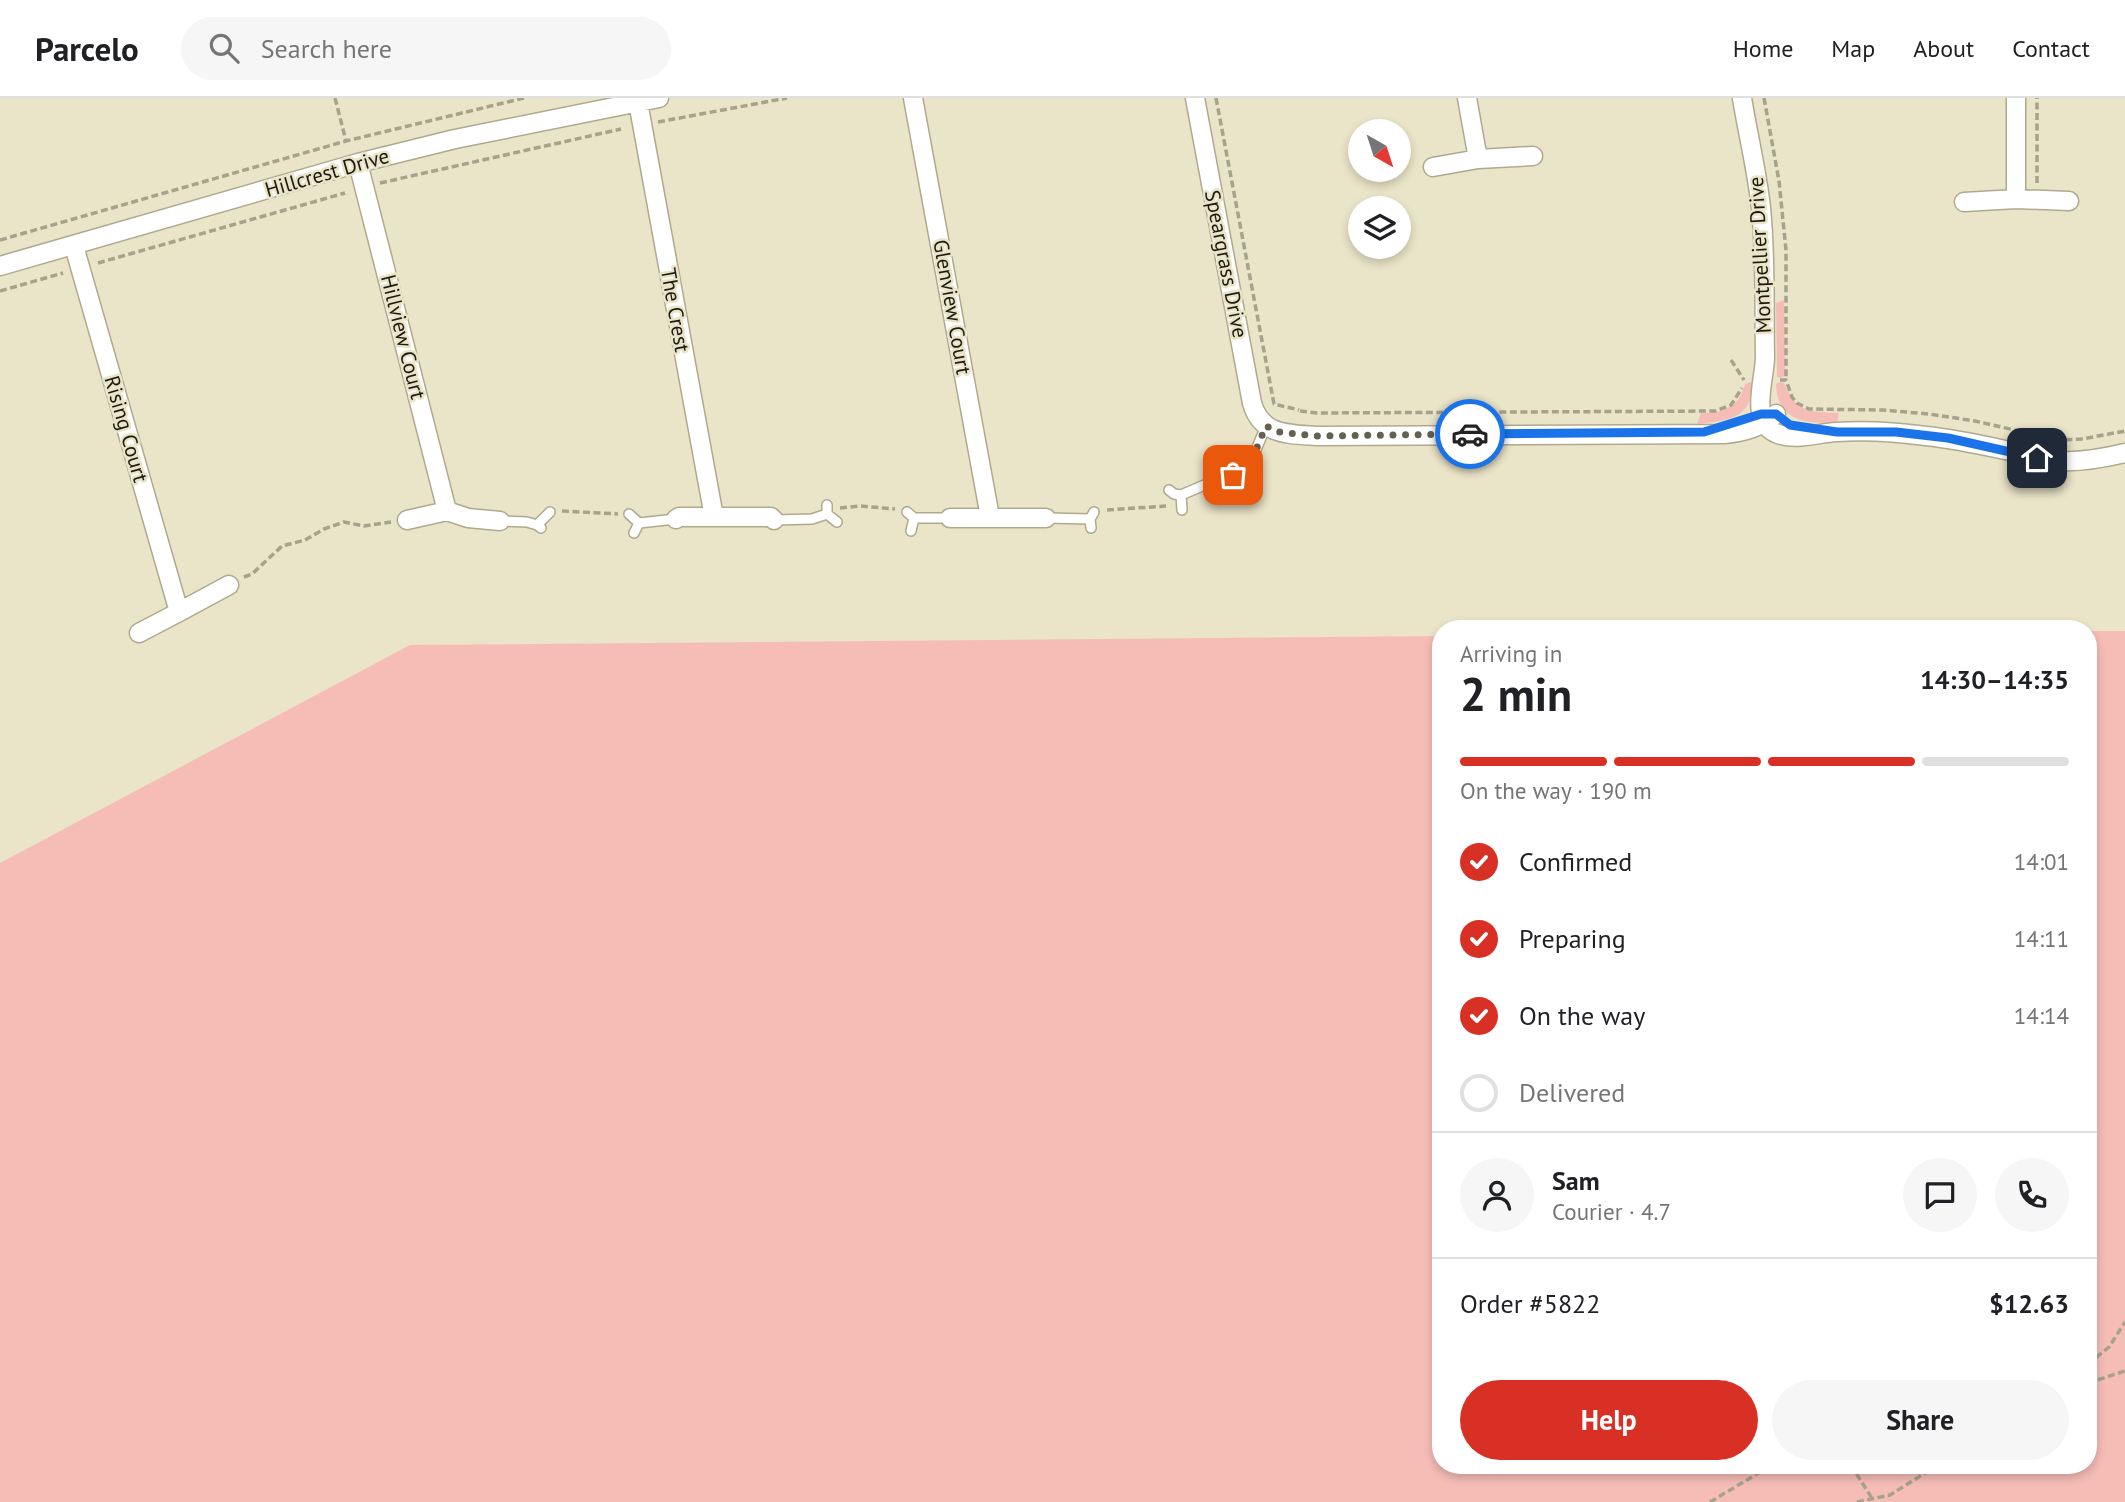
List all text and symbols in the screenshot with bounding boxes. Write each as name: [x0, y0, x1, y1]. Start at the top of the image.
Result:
search box: [181, 17, 671, 80]
text: Parcelo: [35, 27, 139, 70]
icon: search: [205, 29, 243, 67]
text: Search here: [261, 32, 392, 65]
text: Home: [1733, 33, 1793, 64]
text: Map: [1831, 33, 1875, 64]
text: About: [1913, 33, 1974, 64]
text: Contact: [2012, 33, 2090, 64]
north arrow: [1348, 119, 1410, 182]
map controls: [1348, 119, 1411, 259]
street label: Hillcrest Drive: [262, 142, 392, 203]
street label: Montpellier Drive: [1742, 176, 1777, 334]
street label: Speargrass Drive: [1199, 188, 1254, 340]
button: layers: [1348, 196, 1411, 259]
street label: Glenview Court: [927, 237, 978, 377]
street label: The Crest: [655, 266, 696, 354]
street label: Hillview Court: [375, 272, 432, 402]
street label: Rising Court: [98, 372, 155, 485]
courier: [1435, 399, 1505, 469]
icon: car: [1451, 415, 1489, 453]
pin: [2007, 428, 2067, 488]
icon: home: [2018, 439, 2056, 477]
pin: [1203, 445, 1263, 505]
icon: bag: [1214, 456, 1252, 494]
text: Arriving in: [1460, 639, 1562, 668]
text: 14:30–14:35: [1920, 663, 2069, 696]
text: 2 min: [1460, 664, 1572, 724]
text: On the way · 190 m: [1460, 776, 1652, 805]
icon: check: [1460, 843, 1498, 881]
text: Confirmed: [1519, 845, 1632, 878]
text: 14:01: [2014, 847, 2069, 876]
icon: check: [1460, 920, 1498, 958]
text: Preparing: [1519, 922, 1626, 955]
text: 14:11: [2014, 924, 2069, 953]
icon: check: [1460, 997, 1498, 1035]
text: On the way: [1519, 999, 1645, 1032]
text: 14:14: [2014, 1001, 2069, 1030]
text: Delivered: [1519, 1076, 1625, 1109]
button: person: [1460, 1158, 1534, 1232]
button: chat: [1903, 1158, 1977, 1232]
button: phone: [1995, 1158, 2069, 1232]
text: Sam: [1552, 1164, 1600, 1197]
text: Courier · 4.7: [1552, 1197, 1671, 1226]
text: Order #5822: [1460, 1287, 1600, 1320]
text: $12.63: [1989, 1287, 2069, 1320]
button: Help: [1460, 1380, 1758, 1460]
button: Share: [1772, 1380, 2069, 1460]

